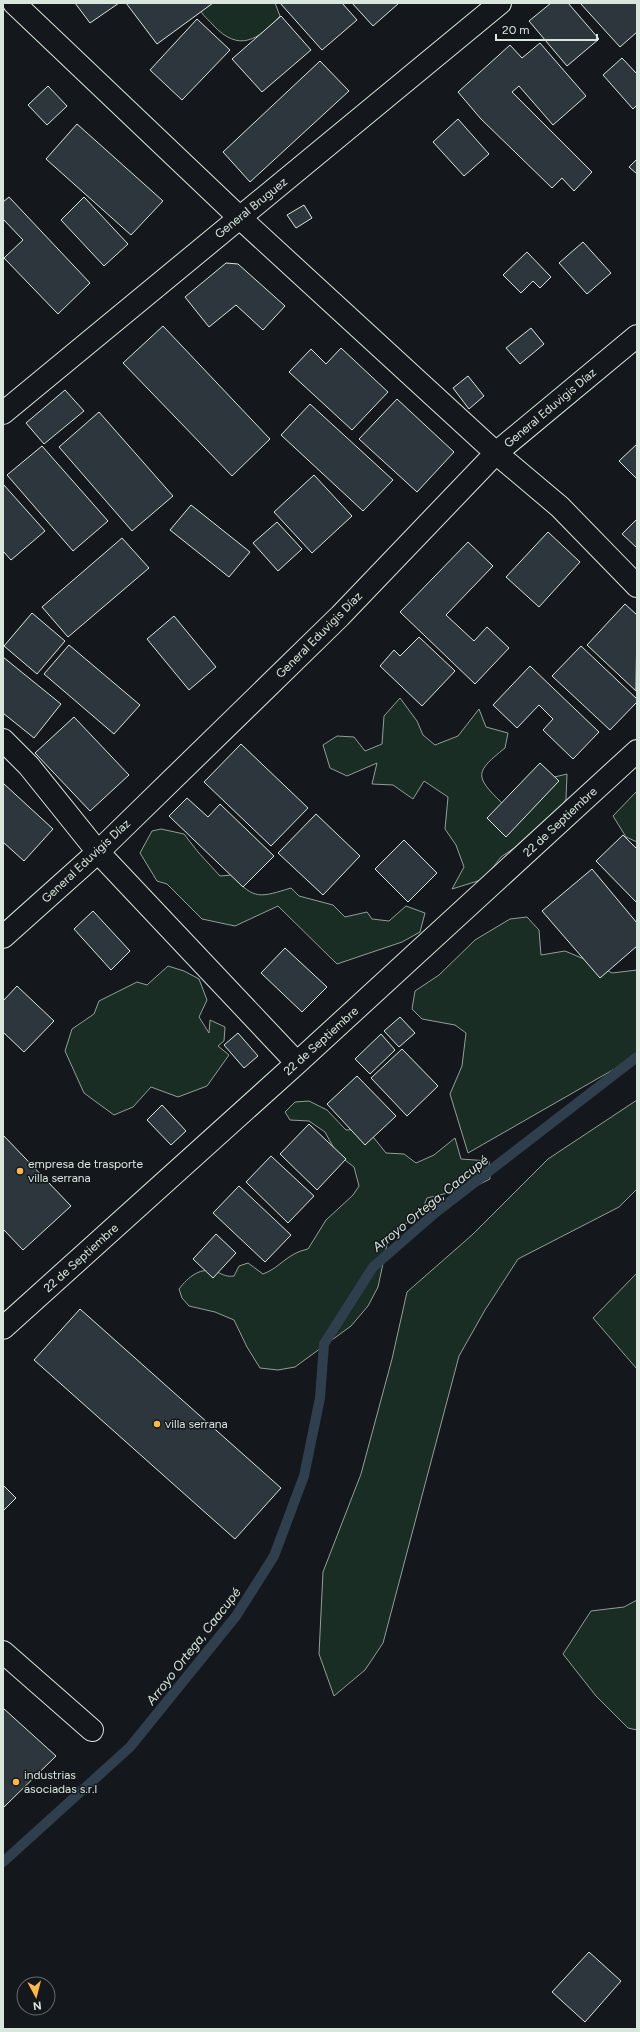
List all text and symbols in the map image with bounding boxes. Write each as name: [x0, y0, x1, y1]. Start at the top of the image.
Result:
scale bar: [496, 16, 597, 42]
text: 20 m: [502, 23, 530, 37]
street label: General Bruguez: [212, 174, 290, 241]
street label: General Eduvigis Díaz: [501, 365, 599, 451]
street label: General Eduvigis Díaz: [273, 589, 365, 681]
street label: 22 de Septiembre: [520, 784, 600, 860]
street label: General Eduvigis Díaz: [39, 816, 133, 906]
street label: 22 de Septiembre: [281, 1003, 362, 1078]
water label: Arroyo Ortega, Caacupé: [369, 1152, 491, 1255]
place label: empresa de trasporte villa serrana: [28, 1157, 144, 1185]
marker: empresa de trasporte villa serrana: [15, 1166, 25, 1176]
street label: 22 de Septiembre: [41, 1220, 122, 1295]
place label: villa serrana: [165, 1417, 228, 1431]
marker: villa serrana: [152, 1419, 162, 1429]
water label: Arroyo Ortega, Caacupé: [142, 1585, 244, 1709]
place label: industrias asociadas s.r.l: [24, 1768, 97, 1796]
marker: industrias asociadas s.r.l: [11, 1777, 21, 1787]
north arrow: [16, 1976, 56, 2016]
text: N: [32, 1998, 42, 2012]

